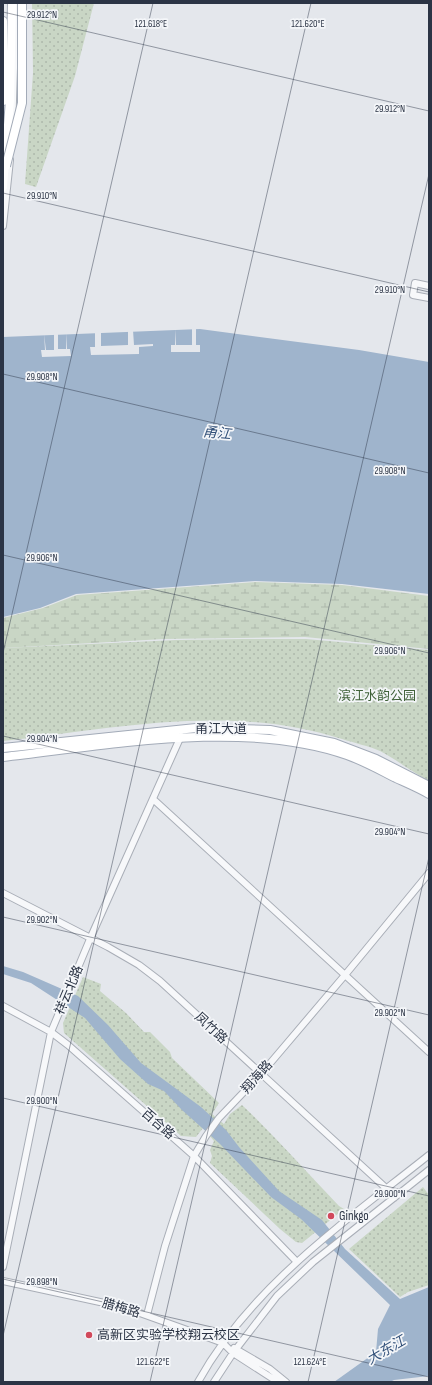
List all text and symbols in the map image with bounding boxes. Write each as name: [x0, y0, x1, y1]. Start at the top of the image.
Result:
text: 29.912°N: [27, 9, 57, 21]
text: 121.618°E: [135, 18, 167, 30]
text: 121.620°E: [291, 18, 325, 30]
text: 29.912°N: [375, 103, 405, 115]
text: 29.910°N: [27, 190, 57, 202]
text: 29.910°N: [375, 284, 405, 296]
text: 29.908°N: [26, 371, 58, 383]
water label: 甬江: [202, 423, 234, 443]
text: 29.908°N: [374, 465, 406, 477]
text: 29.906°N: [26, 552, 58, 564]
text: 29.906°N: [374, 645, 406, 657]
park label: 滨江水韵公园: [338, 688, 416, 704]
street label: 甬江大道: [195, 721, 247, 737]
text: 29.904°N: [27, 733, 57, 745]
text: 29.904°N: [375, 826, 405, 838]
text: 29.902°N: [26, 914, 58, 926]
street label: 祥云北路: [51, 963, 87, 1017]
text: 29.902°N: [374, 1007, 406, 1019]
street label: 凤竹路: [191, 1009, 231, 1047]
street label: 翔海路: [238, 1057, 276, 1097]
text: 29.900°N: [26, 1095, 58, 1107]
street label: 百合路: [138, 1105, 178, 1143]
text: 29.900°N: [374, 1188, 406, 1200]
place label: Ginkgo: [339, 1208, 369, 1224]
marker: Ginkgo: [326, 1211, 336, 1221]
text: 29.898°N: [26, 1276, 58, 1288]
street label: 腊梅路: [100, 1295, 142, 1321]
place label: 高新区实验学校翔云校区: [97, 1327, 240, 1343]
marker: 高新区实验学校翔云校区: [84, 1330, 94, 1340]
water label: 大东江: [364, 1331, 410, 1368]
text: 121.622°E: [136, 1356, 170, 1368]
text: 121.624°E: [294, 1356, 326, 1368]

